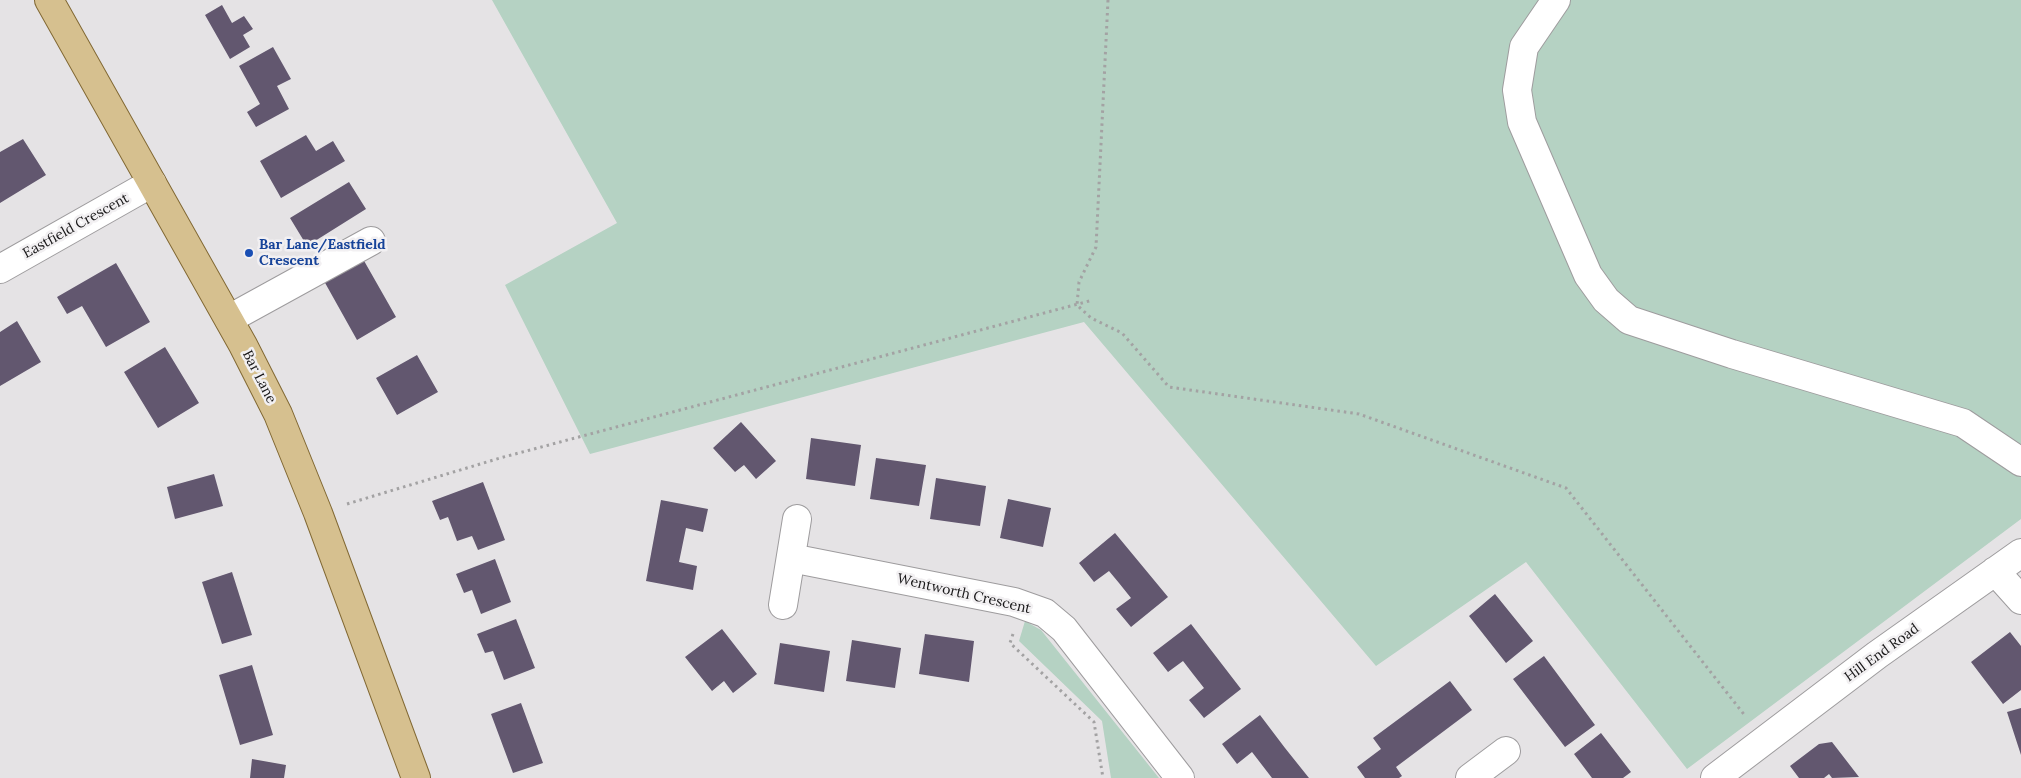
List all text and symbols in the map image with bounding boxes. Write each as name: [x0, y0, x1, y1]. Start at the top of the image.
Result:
street label: Eastfield Crescent: [20, 190, 132, 262]
place label: Bar Lane/Eastfield Crescent: [259, 237, 386, 270]
marker: Bar Lane/Eastfield Crescent: [243, 247, 255, 259]
street label: Bar Lane: [238, 348, 280, 406]
street label: Wentworth Crescent: [896, 570, 1032, 618]
street label: Hill End Road: [1842, 620, 1922, 686]

